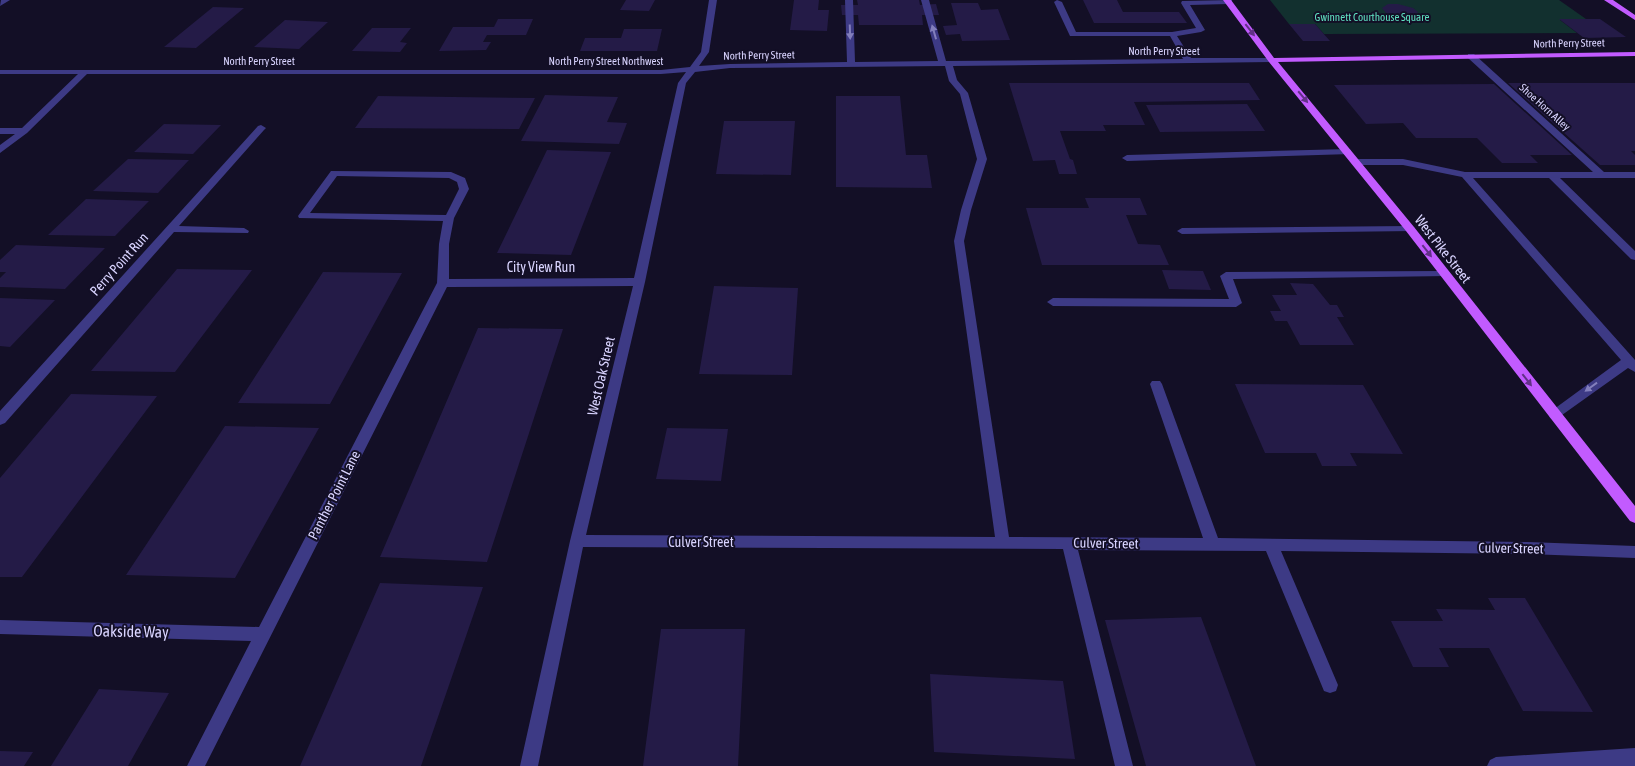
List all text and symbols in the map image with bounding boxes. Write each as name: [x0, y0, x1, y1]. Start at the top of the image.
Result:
park label: Gwinnett Courthouse Square: [1315, 11, 1429, 23]
one-way arrow: [1245, 23, 1255, 36]
one-way arrow: [929, 24, 937, 39]
one-way arrow: [846, 25, 854, 41]
street label: North Perry Street: [1533, 36, 1605, 50]
street label: North Perry Street: [1128, 45, 1200, 57]
street label: North Perry Street: [723, 48, 795, 62]
street label: North Perry Street: [223, 55, 295, 67]
street label: North Perry Street Northwest: [548, 55, 664, 67]
street label: Shoe Horn Alley: [1517, 81, 1573, 133]
one-way arrow: [1297, 91, 1308, 104]
street label: West Pike Street: [1412, 212, 1474, 286]
street label: Perry Point Run: [87, 229, 151, 299]
one-way arrow: [1421, 245, 1432, 258]
street label: City View Run: [507, 259, 575, 275]
street label: West Oak Street: [584, 335, 618, 417]
one-way arrow: [1521, 373, 1532, 386]
one-way arrow: [1585, 382, 1598, 393]
street label: Panther Point Lane: [305, 448, 363, 542]
street label: Culver Street: [668, 534, 734, 550]
street label: Culver Street: [1073, 534, 1139, 552]
street label: Culver Street: [1478, 539, 1544, 557]
street label: Oakside Way: [93, 621, 169, 642]

